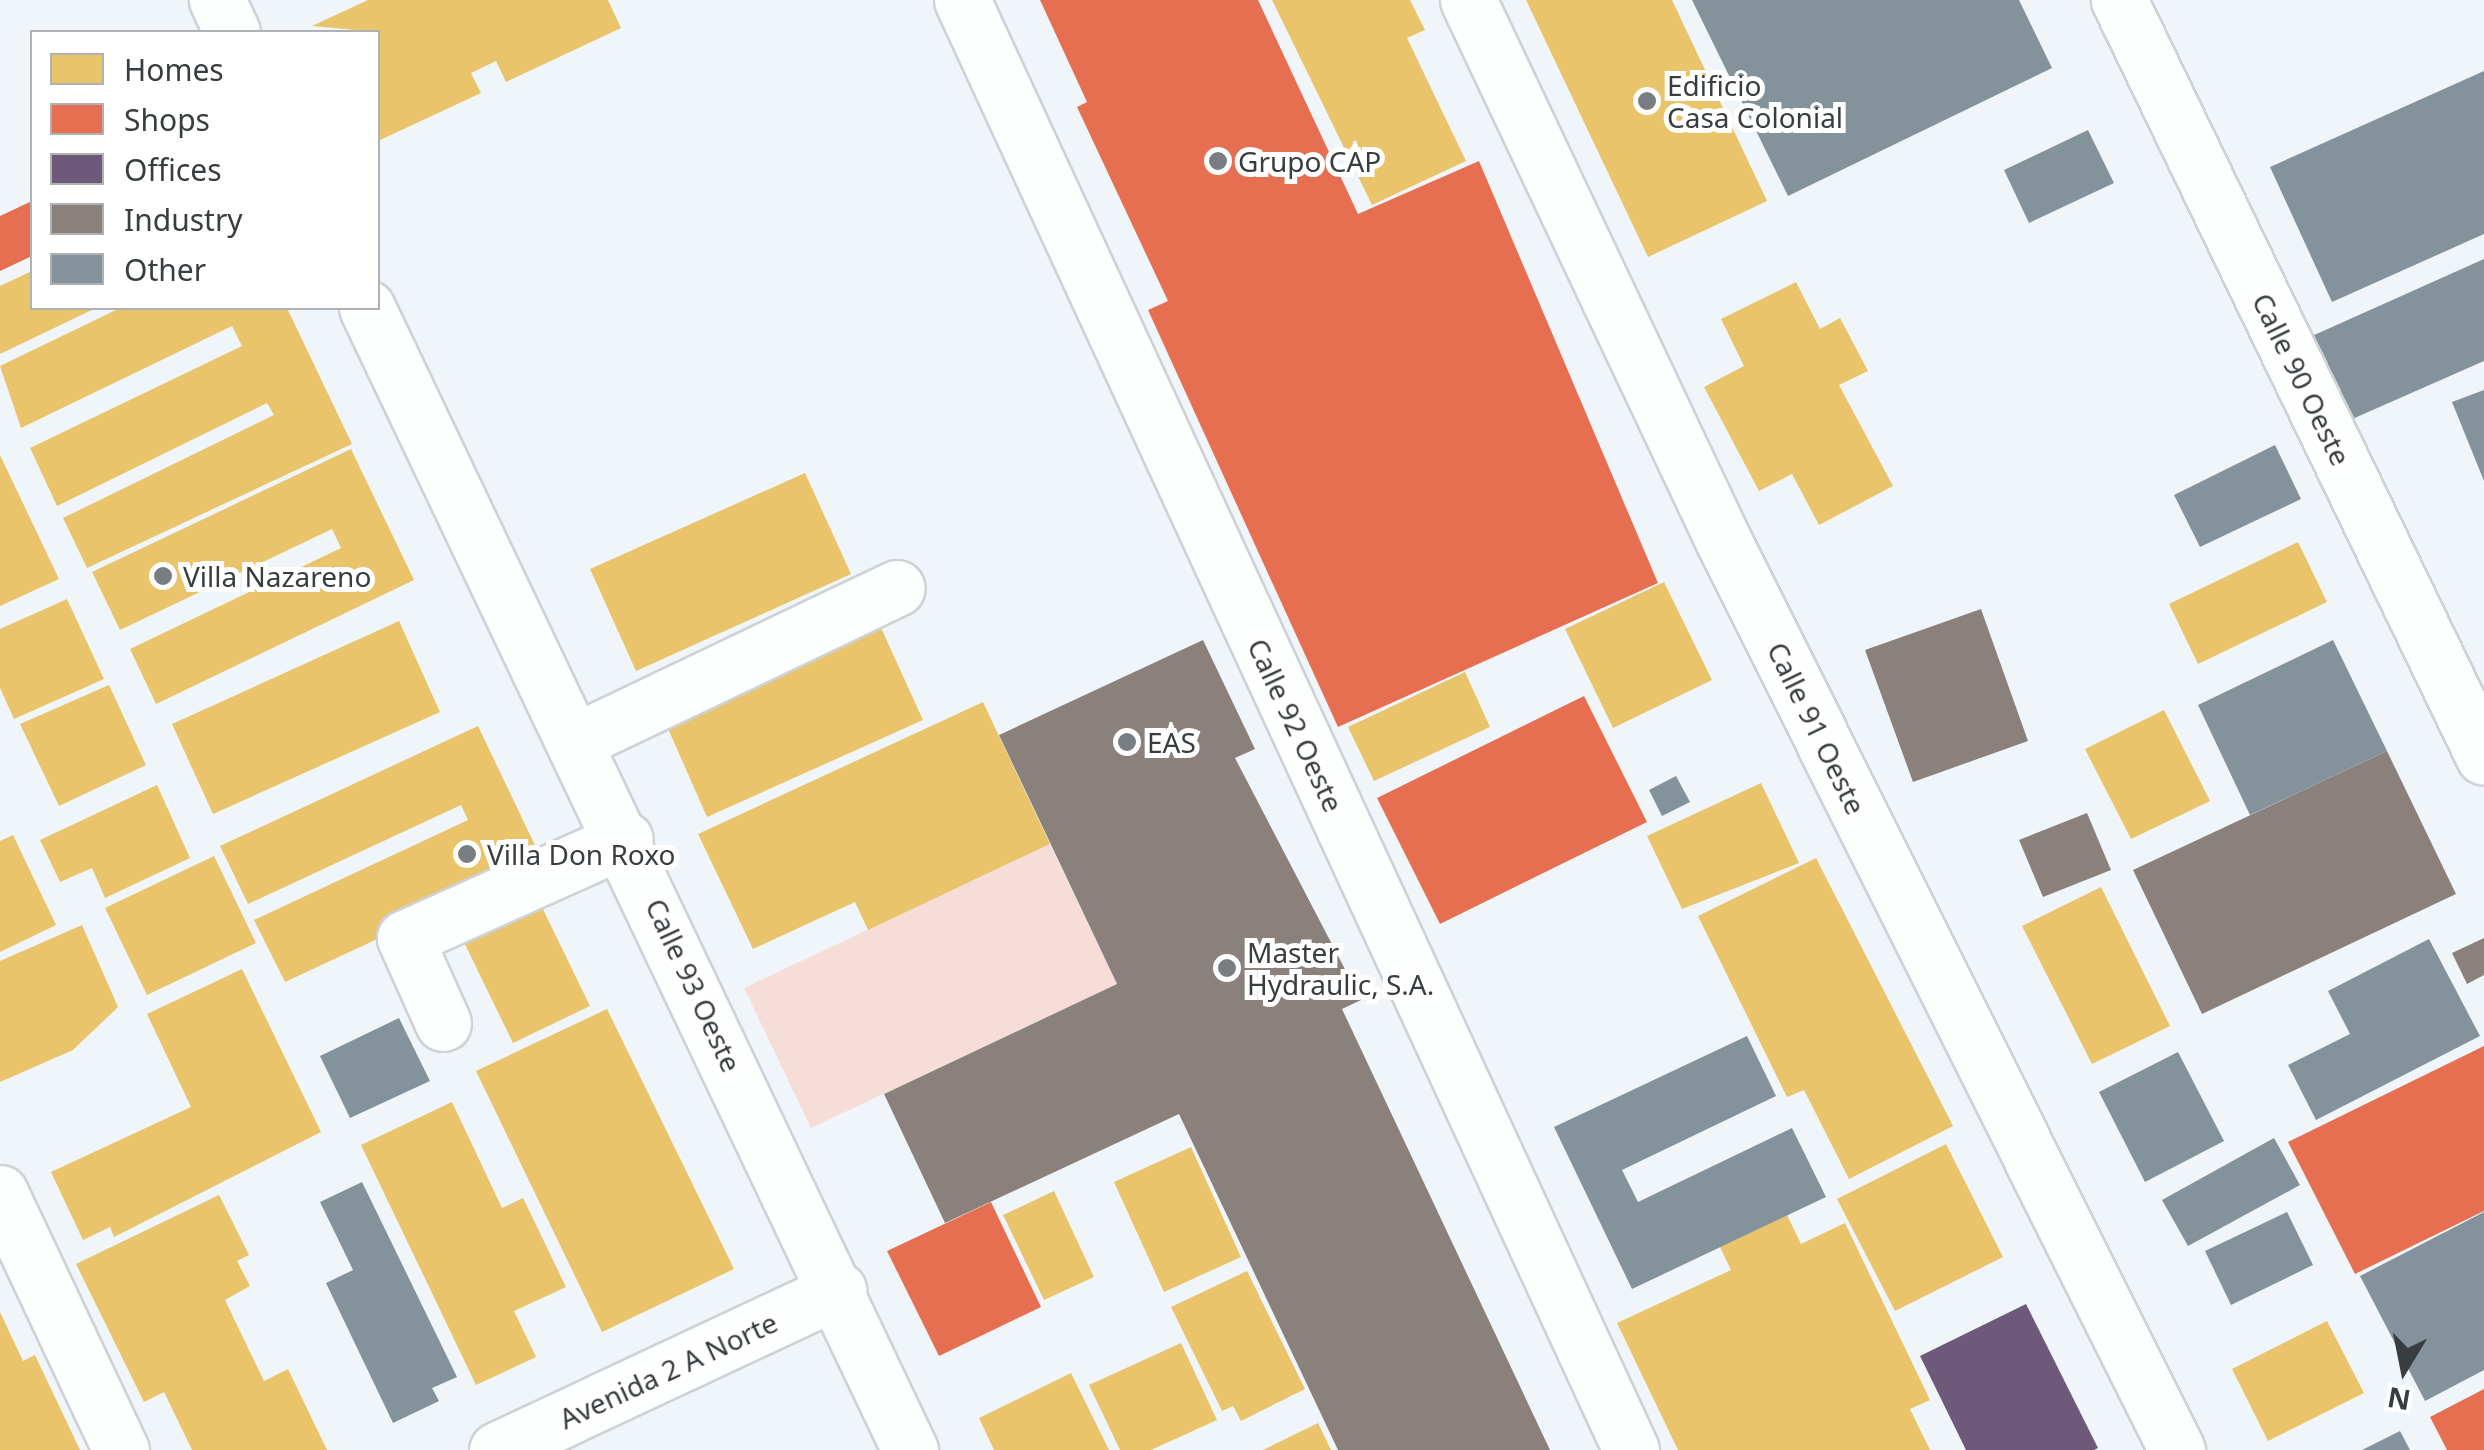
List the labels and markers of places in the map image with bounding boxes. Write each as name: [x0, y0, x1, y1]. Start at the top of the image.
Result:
place label: Edificio Casa Colonial: [1667, 68, 1843, 134]
marker: Edificio Casa Colonial: [1636, 90, 1658, 112]
place label: Grupo CAP: [1238, 144, 1381, 178]
marker: Grupo CAP: [1207, 150, 1229, 172]
place label: Villa Nazareno: [183, 559, 371, 593]
marker: Villa Nazareno: [152, 565, 174, 587]
place label: EAS: [1147, 725, 1196, 759]
marker: EAS: [1116, 731, 1138, 753]
place label: Villa Don Roxo: [487, 837, 675, 871]
marker: Villa Don Roxo: [456, 843, 478, 865]
place label: Master Hydraulic, S.A.: [1247, 935, 1434, 1001]
marker: Master Hydraulic, S.A.: [1216, 957, 1238, 979]

